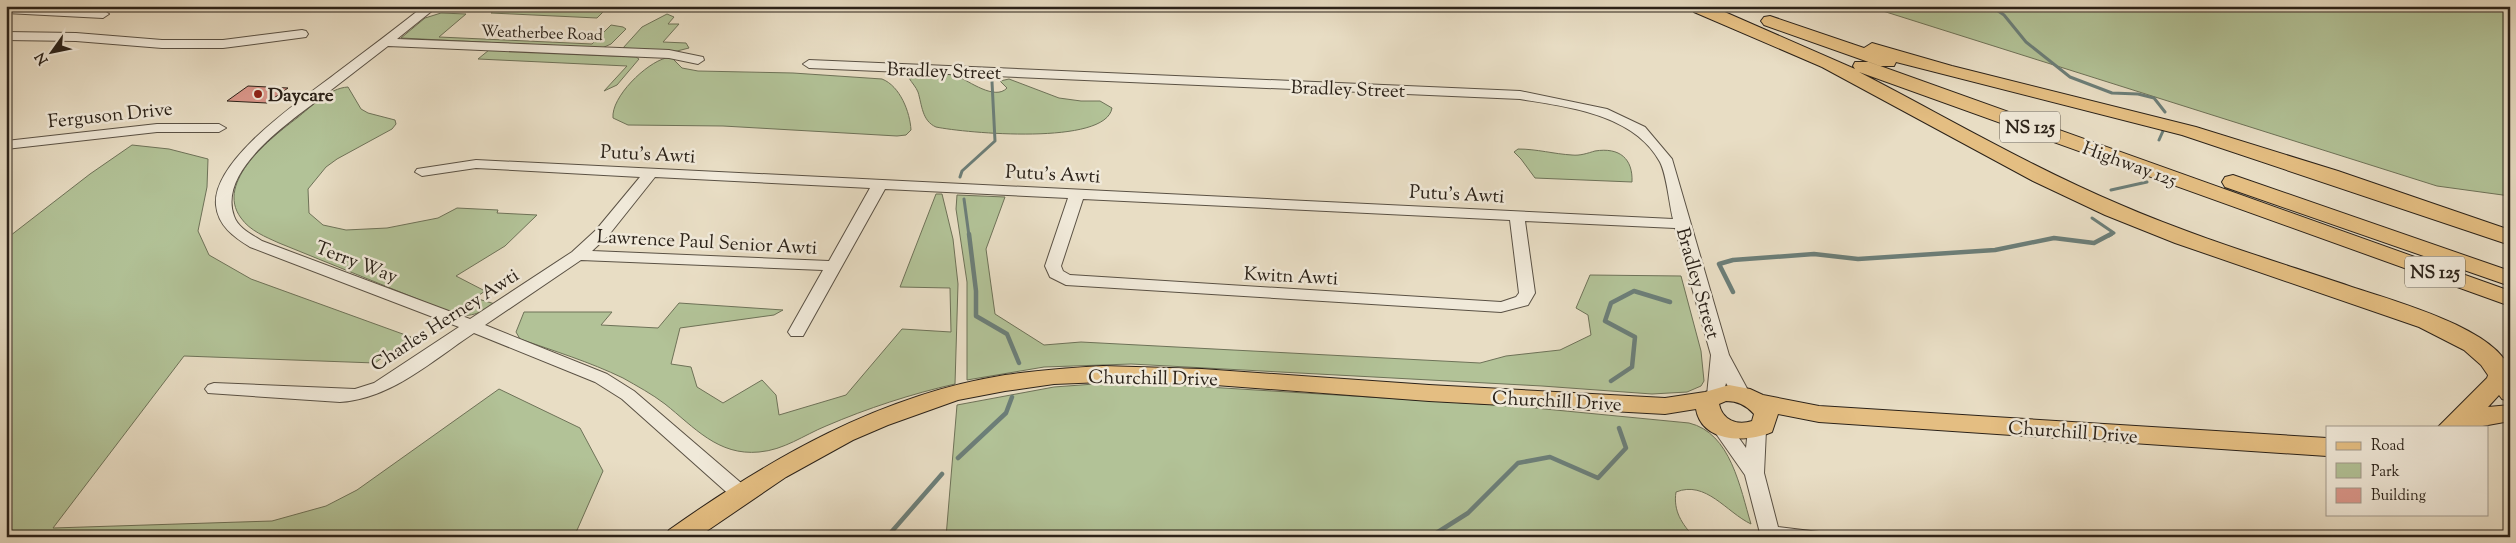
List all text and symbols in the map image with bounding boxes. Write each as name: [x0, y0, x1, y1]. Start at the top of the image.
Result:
street label: Weatherbee Road: [481, 21, 603, 48]
north arrow: [28, 28, 78, 78]
text: N: [31, 48, 54, 68]
street label: Bradley Street: [886, 57, 1002, 88]
street label: Bradley Street: [1290, 75, 1406, 106]
place label: Daycare: [268, 83, 334, 110]
marker: Daycare: [252, 88, 264, 100]
street label: Ferguson Drive: [47, 96, 174, 136]
road number: NS 125: [2000, 111, 2060, 142]
street label: Highway 125: [2078, 136, 2181, 195]
street label: Putu's Awti: [600, 140, 696, 171]
street label: Putu's Awti: [1005, 160, 1101, 191]
street label: Putu's Awti: [1409, 180, 1505, 211]
street label: Lawrence Paul Senior Awti: [596, 224, 818, 263]
street label: Bradley Street: [1668, 225, 1726, 343]
street label: Terry Way: [311, 235, 402, 292]
road number: NS 125: [2405, 256, 2465, 288]
street label: Kwitn Awti: [1243, 262, 1339, 293]
street label: Charles Herney Awti: [366, 263, 525, 379]
street label: Churchill Drive: [1088, 365, 1218, 394]
street label: Churchill Drive: [1491, 386, 1623, 419]
street label: Churchill Drive: [2007, 416, 2139, 451]
legend: [2326, 426, 2488, 516]
text: Road: [2371, 436, 2405, 457]
text: Park: [2371, 462, 2400, 483]
text: Building: [2371, 486, 2426, 507]

